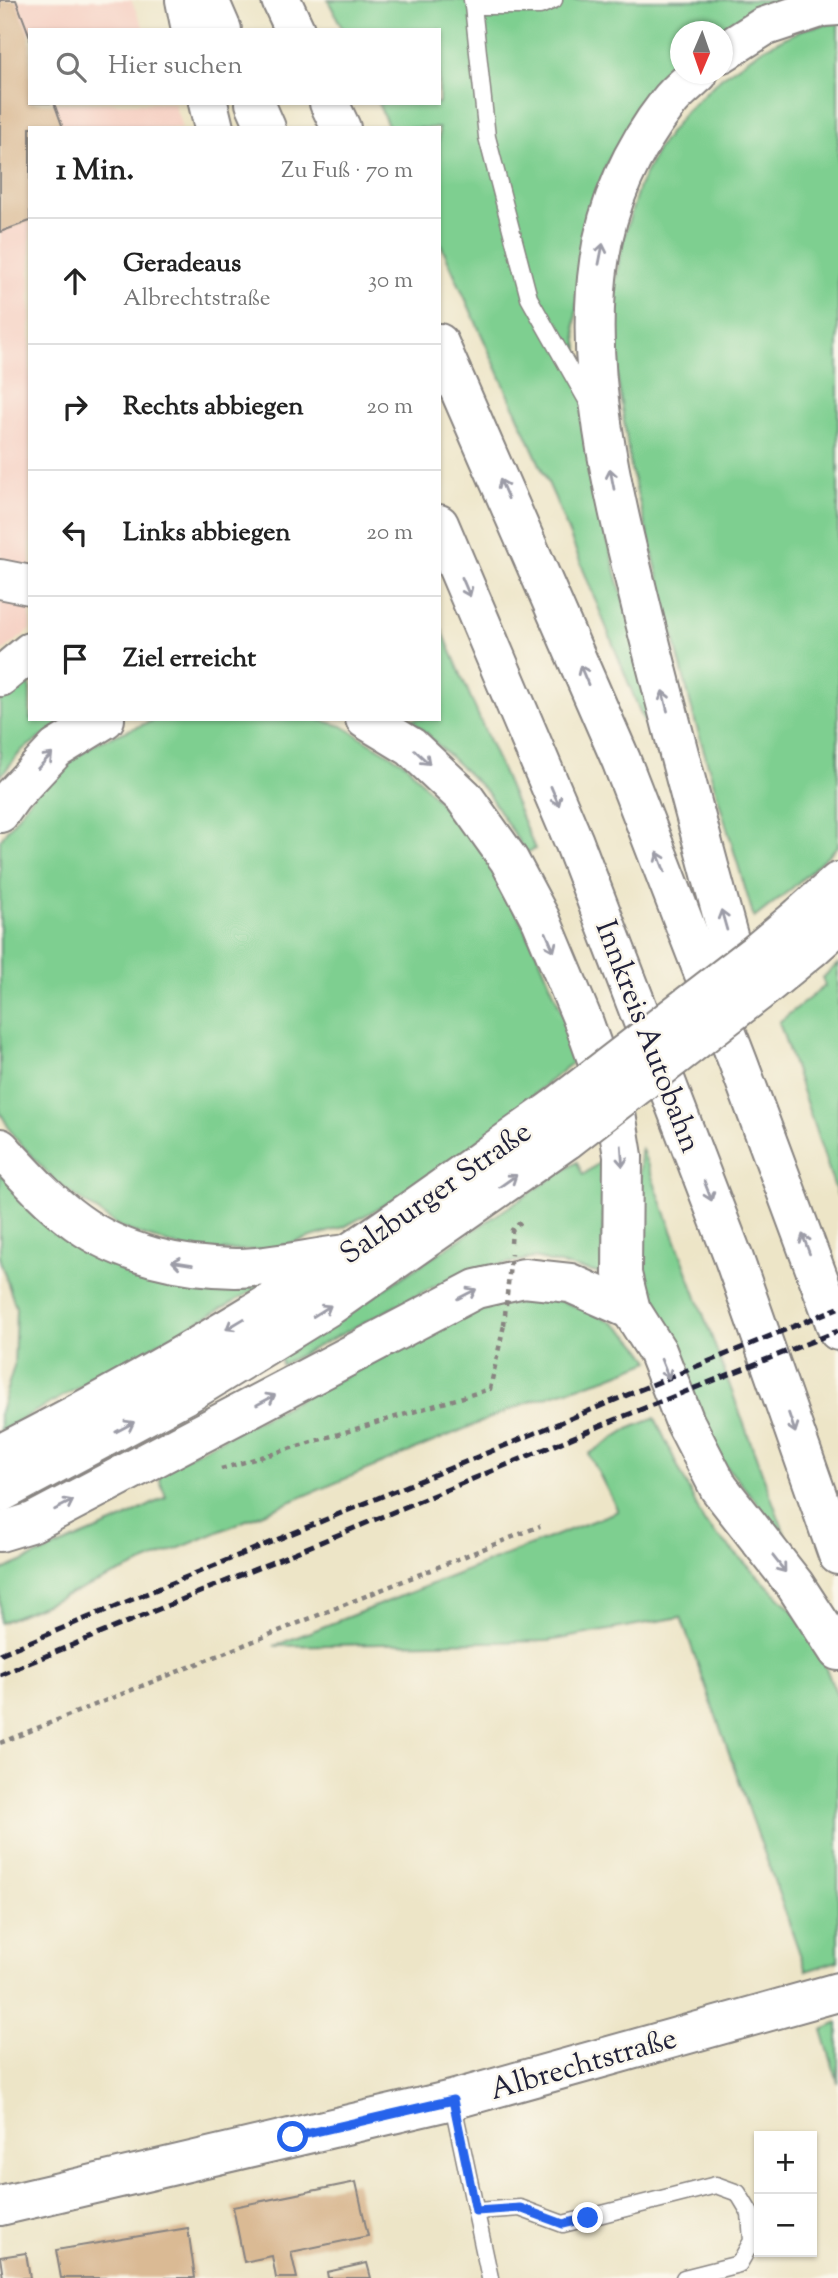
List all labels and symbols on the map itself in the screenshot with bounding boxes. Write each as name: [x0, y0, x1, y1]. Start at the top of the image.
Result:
north arrow: [670, 21, 733, 84]
one-way arrow: [595, 243, 608, 266]
one-way arrow: [605, 468, 619, 491]
one-way arrow: [497, 479, 510, 501]
one-way arrow: [460, 575, 473, 597]
one-way arrow: [577, 665, 590, 687]
one-way arrow: [658, 690, 671, 713]
one-way arrow: [413, 748, 430, 765]
one-way arrow: [36, 753, 53, 770]
one-way arrow: [549, 785, 562, 806]
one-way arrow: [653, 851, 666, 873]
one-way arrow: [717, 910, 730, 932]
street label: Innkreis Autobahn: [583, 915, 711, 1159]
one-way arrow: [544, 931, 557, 952]
street label: Salzburger Straße: [332, 1112, 541, 1276]
one-way arrow: [616, 1145, 629, 1167]
one-way arrow: [498, 1174, 517, 1188]
one-way arrow: [703, 1179, 716, 1201]
one-way arrow: [798, 1233, 811, 1255]
one-way arrow: [171, 1256, 194, 1269]
one-way arrow: [456, 1286, 477, 1300]
one-way arrow: [311, 1304, 331, 1318]
one-way arrow: [225, 1318, 245, 1332]
one-way arrow: [659, 1358, 672, 1380]
one-way arrow: [255, 1393, 276, 1406]
one-way arrow: [787, 1412, 799, 1434]
one-way arrow: [115, 1420, 135, 1434]
one-way arrow: [53, 1498, 74, 1512]
one-way arrow: [771, 1555, 786, 1573]
street label: Albrechtstraße: [485, 2018, 682, 2113]
route start: [277, 2121, 308, 2152]
route end: [572, 2202, 603, 2233]

